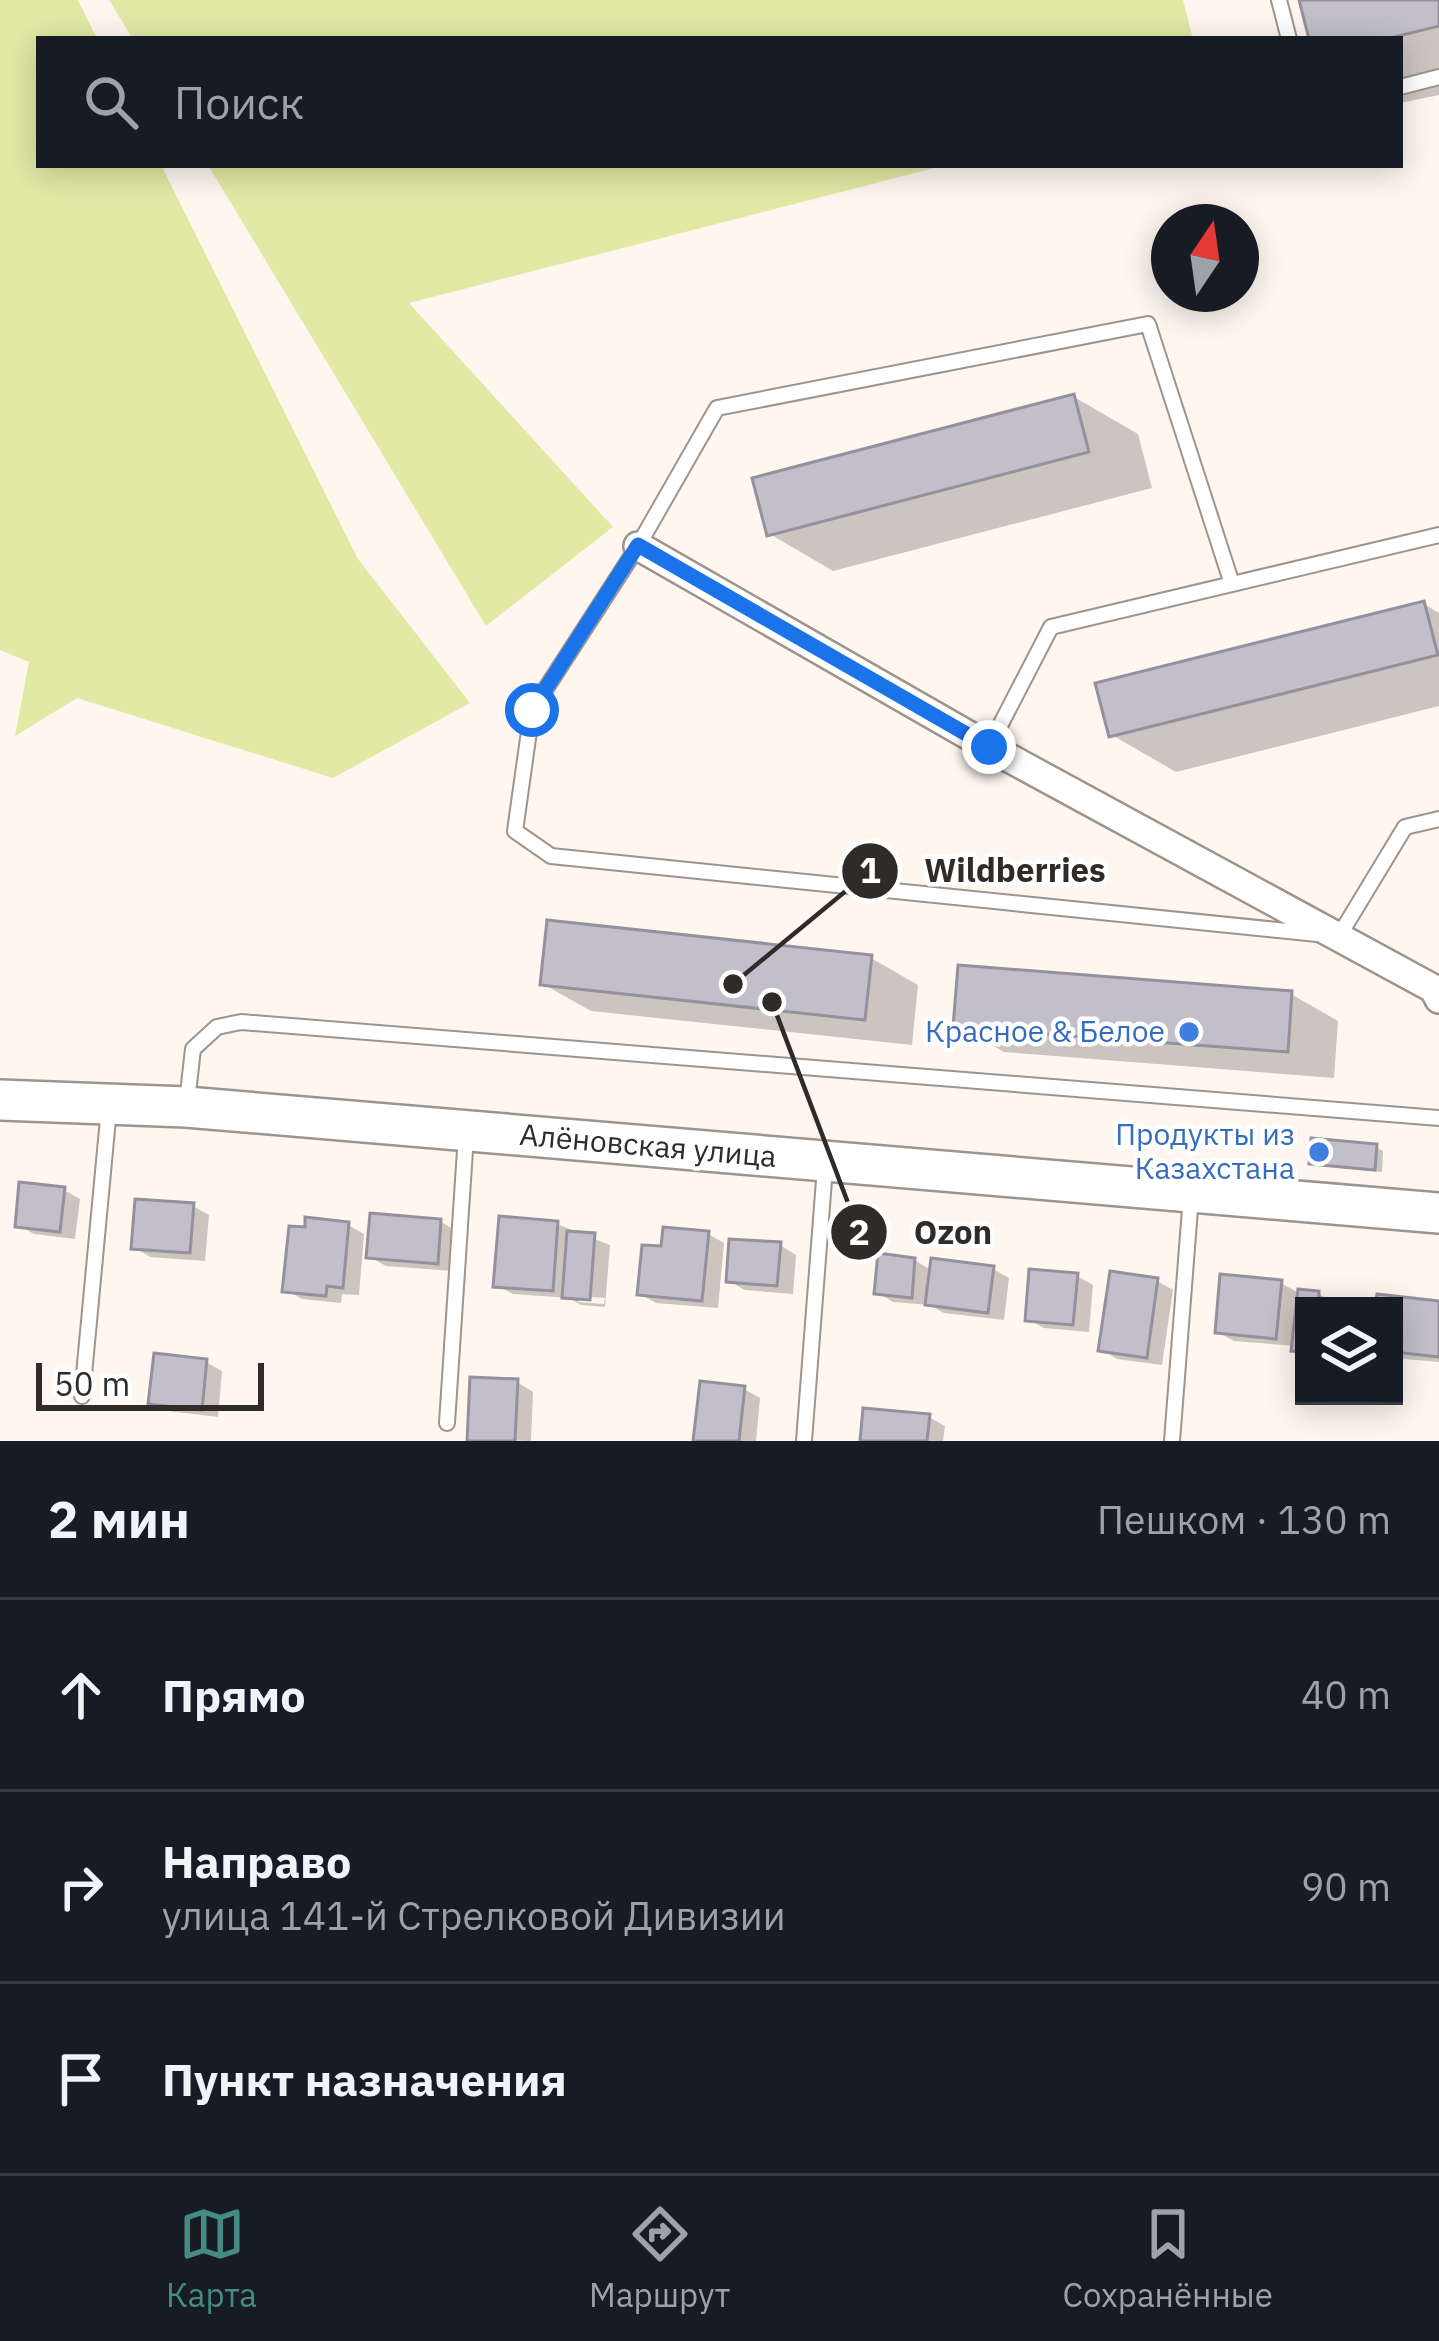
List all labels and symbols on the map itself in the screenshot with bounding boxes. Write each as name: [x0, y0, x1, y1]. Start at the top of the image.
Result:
north arrow: [1151, 204, 1259, 312]
route start: [505, 683, 559, 737]
route end: [962, 720, 1016, 774]
callout: Wildberries: [840, 836, 1130, 905]
text: 1: [859, 846, 881, 893]
text: Wildberries: [924, 848, 1106, 891]
place label: Красное & Белое: [925, 1011, 1165, 1050]
marker: Красное & Белое: [1176, 1019, 1202, 1045]
street label: Алёновская улица: [518, 1114, 778, 1175]
place label: Продукты из Казахстана: [1115, 1114, 1295, 1187]
marker: Продукты из Казахстана: [1306, 1139, 1332, 1165]
callout: Ozon: [829, 1198, 1016, 1267]
text: 2: [848, 1208, 870, 1255]
text: Ozon: [914, 1210, 992, 1253]
scale bar: [36, 1357, 264, 1410]

